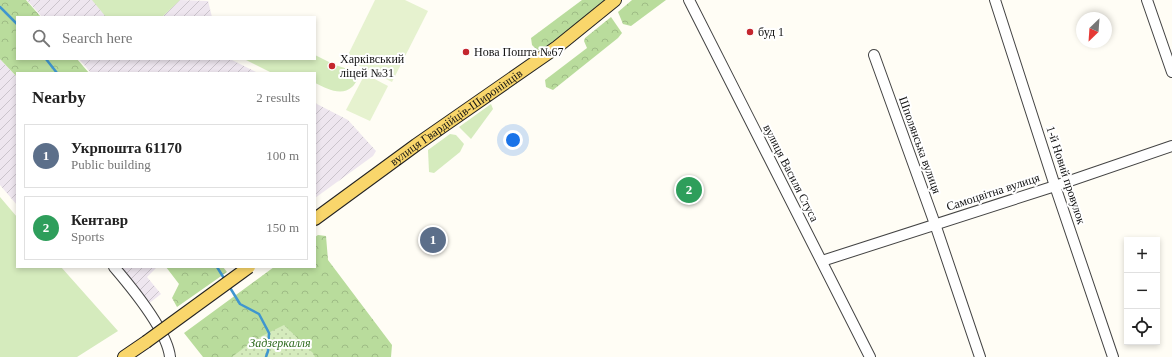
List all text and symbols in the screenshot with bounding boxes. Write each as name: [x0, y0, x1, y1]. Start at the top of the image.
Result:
north arrow: [1076, 12, 1112, 48]
search box: [16, 16, 316, 60]
place label: буд 1: [758, 25, 784, 39]
icon: search: [30, 27, 52, 49]
marker: буд 1: [745, 27, 755, 37]
text: Search here: [62, 30, 132, 46]
place label: Нова Пошта №67: [474, 45, 564, 59]
marker: Нова Пошта №67: [461, 47, 471, 57]
place label: Харківський ліцей №31: [340, 52, 405, 80]
marker: Харківський ліцей №31: [327, 61, 337, 71]
street label: вулиця Гвардійців-Широнінців: [387, 66, 526, 169]
text: Nearby: [32, 88, 86, 107]
text: 2 results: [256, 90, 300, 105]
street label: Шполянська вулиця: [896, 95, 944, 196]
street label: вулиця Василя Стуса: [760, 122, 822, 225]
street label: 1-й Новий провулок: [1043, 124, 1089, 226]
your location: [503, 130, 523, 150]
text: Укрпошта 61170: [71, 140, 182, 156]
text: 1: [43, 148, 49, 163]
text: 100 m: [266, 148, 299, 163]
text: Public building: [71, 157, 151, 172]
street label: Самоцвітна вулиця: [945, 170, 1042, 214]
pin: 2: [676, 175, 702, 205]
text: Кентавр: [71, 212, 128, 228]
text: 2: [43, 220, 49, 235]
text: 150 m: [266, 220, 299, 235]
pin: 1: [420, 225, 446, 255]
text: Sports: [71, 229, 104, 244]
map controls: [1124, 237, 1160, 345]
button: +: [1124, 237, 1160, 273]
button: −: [1124, 273, 1160, 309]
button: locate: [1124, 309, 1160, 345]
park label: Задзеркалля: [249, 336, 311, 350]

